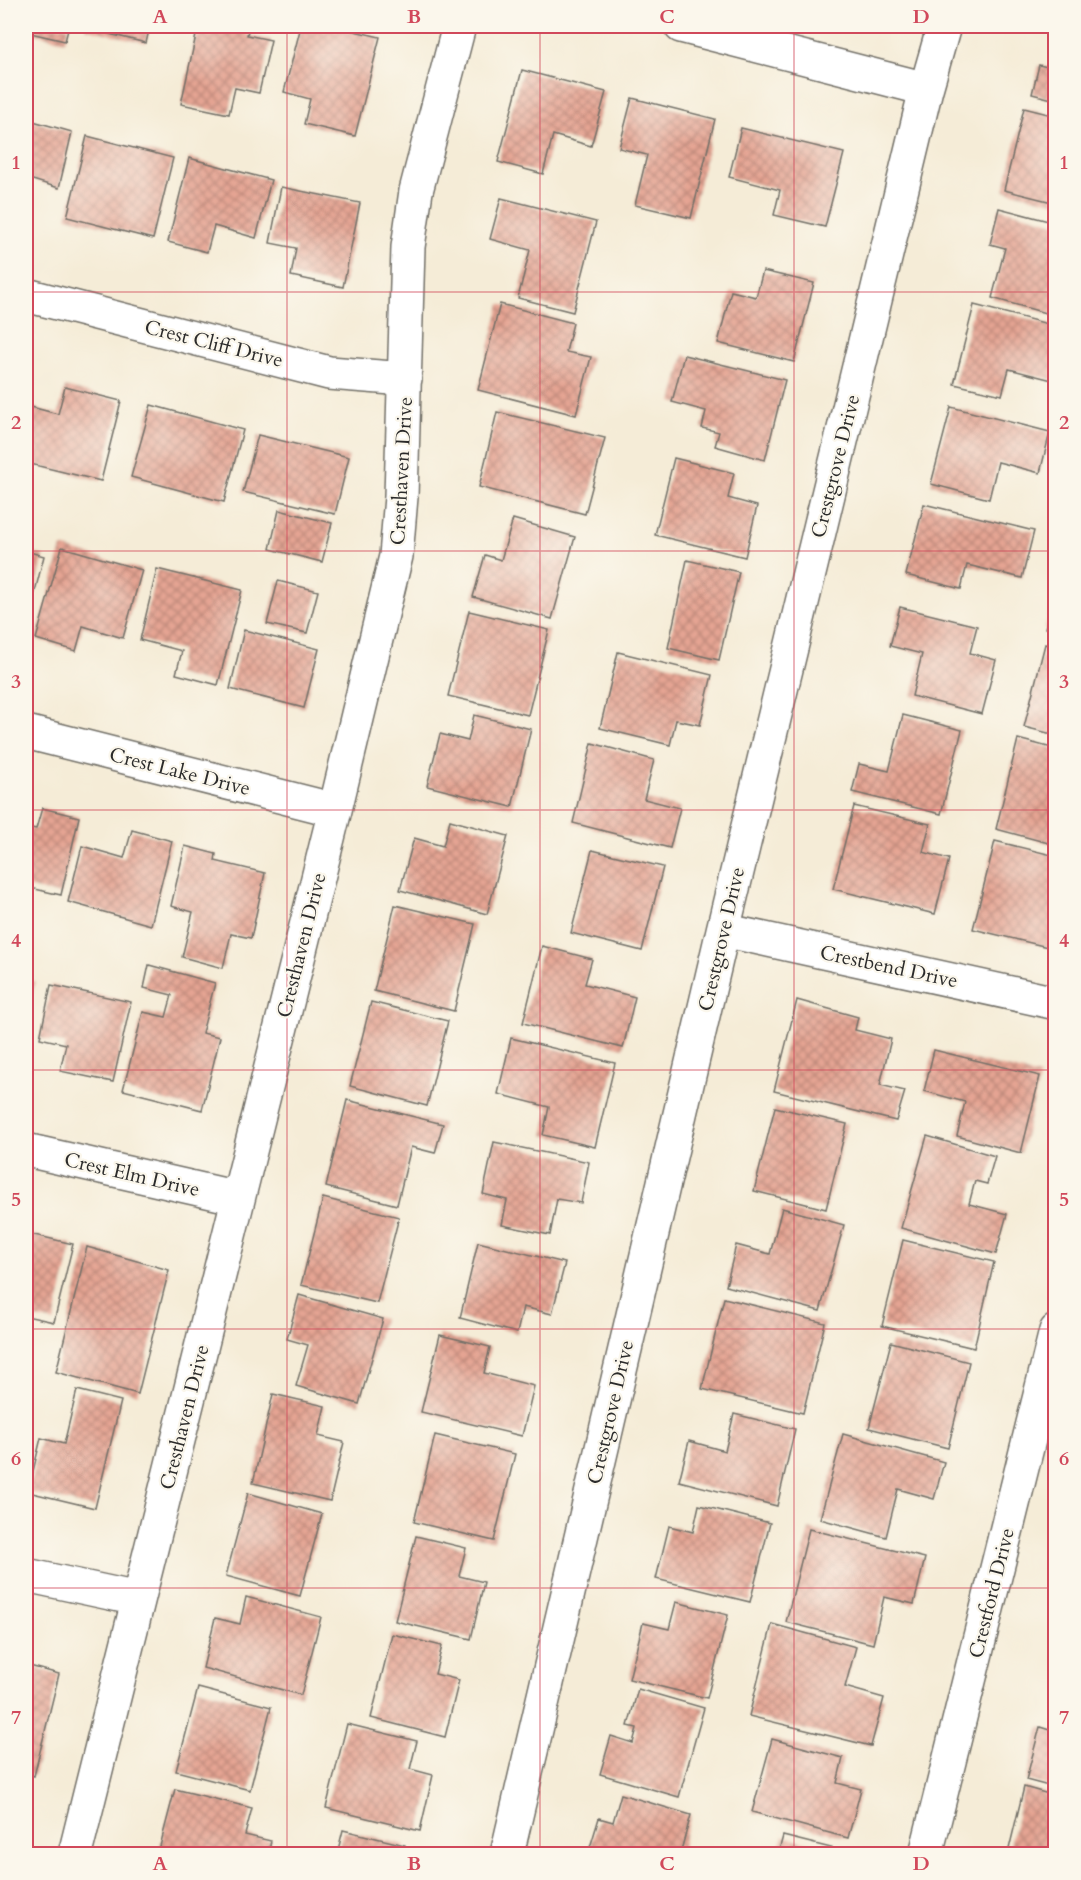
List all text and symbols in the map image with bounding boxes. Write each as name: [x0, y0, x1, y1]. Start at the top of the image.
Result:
text: A: [152, 3, 168, 30]
text: B: [407, 3, 421, 30]
text: C: [659, 3, 675, 30]
text: D: [912, 3, 930, 30]
text: 1: [11, 149, 21, 176]
text: 1: [1059, 149, 1069, 176]
street label: Crest Cliff Drive: [142, 313, 286, 374]
street label: Crestgrove Drive: [805, 392, 866, 541]
street label: Cresthaven Drive: [384, 396, 419, 546]
text: 2: [11, 409, 21, 436]
text: 2: [1059, 409, 1069, 436]
text: 3: [11, 668, 21, 695]
text: 3: [1059, 668, 1069, 695]
street label: Crest Lake Drive: [107, 741, 253, 802]
street label: Crestgrove Drive: [692, 864, 751, 1014]
street label: Cresthaven Drive: [270, 870, 333, 1020]
text: 4: [11, 927, 21, 954]
text: 4: [1059, 927, 1069, 954]
street label: Crestbend Drive: [817, 939, 960, 994]
street label: Crest Elm Drive: [62, 1146, 202, 1203]
text: 5: [11, 1186, 21, 1213]
text: 5: [1059, 1186, 1069, 1213]
street label: Crestgrove Drive: [581, 1337, 640, 1487]
street label: Cresthaven Drive: [153, 1342, 216, 1492]
text: 6: [11, 1445, 21, 1472]
text: 6: [1059, 1445, 1069, 1472]
street label: Crestford Drive: [962, 1525, 1021, 1661]
text: 7: [11, 1704, 21, 1731]
text: 7: [1059, 1704, 1069, 1731]
text: A: [152, 1850, 168, 1877]
text: B: [407, 1850, 421, 1877]
text: C: [659, 1850, 675, 1877]
text: D: [912, 1850, 930, 1877]

